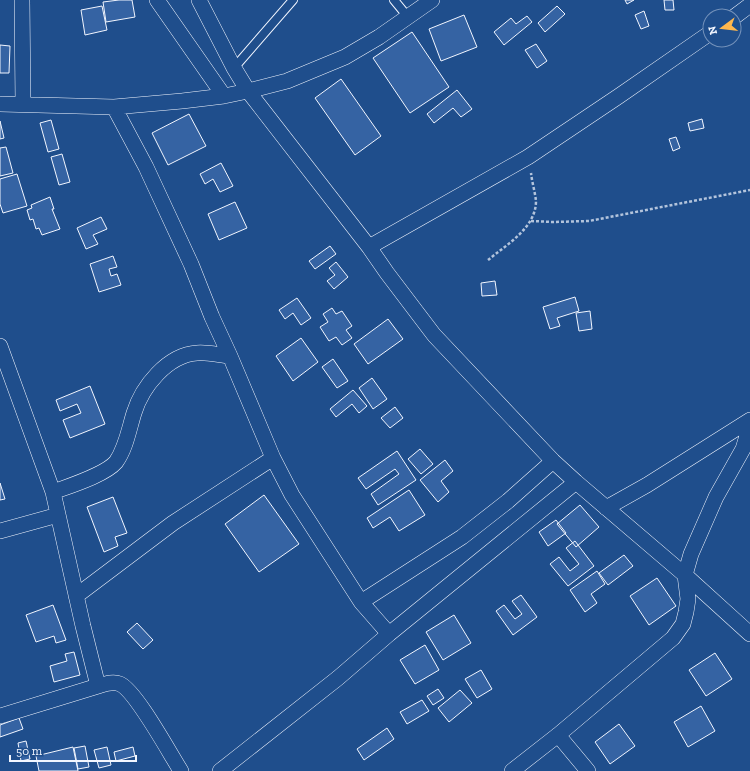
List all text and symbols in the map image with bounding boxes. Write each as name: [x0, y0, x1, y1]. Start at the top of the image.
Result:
north arrow: [702, 8, 742, 48]
text: N: [705, 24, 720, 36]
scale bar: [10, 737, 136, 763]
text: 50 m: [16, 744, 43, 758]

